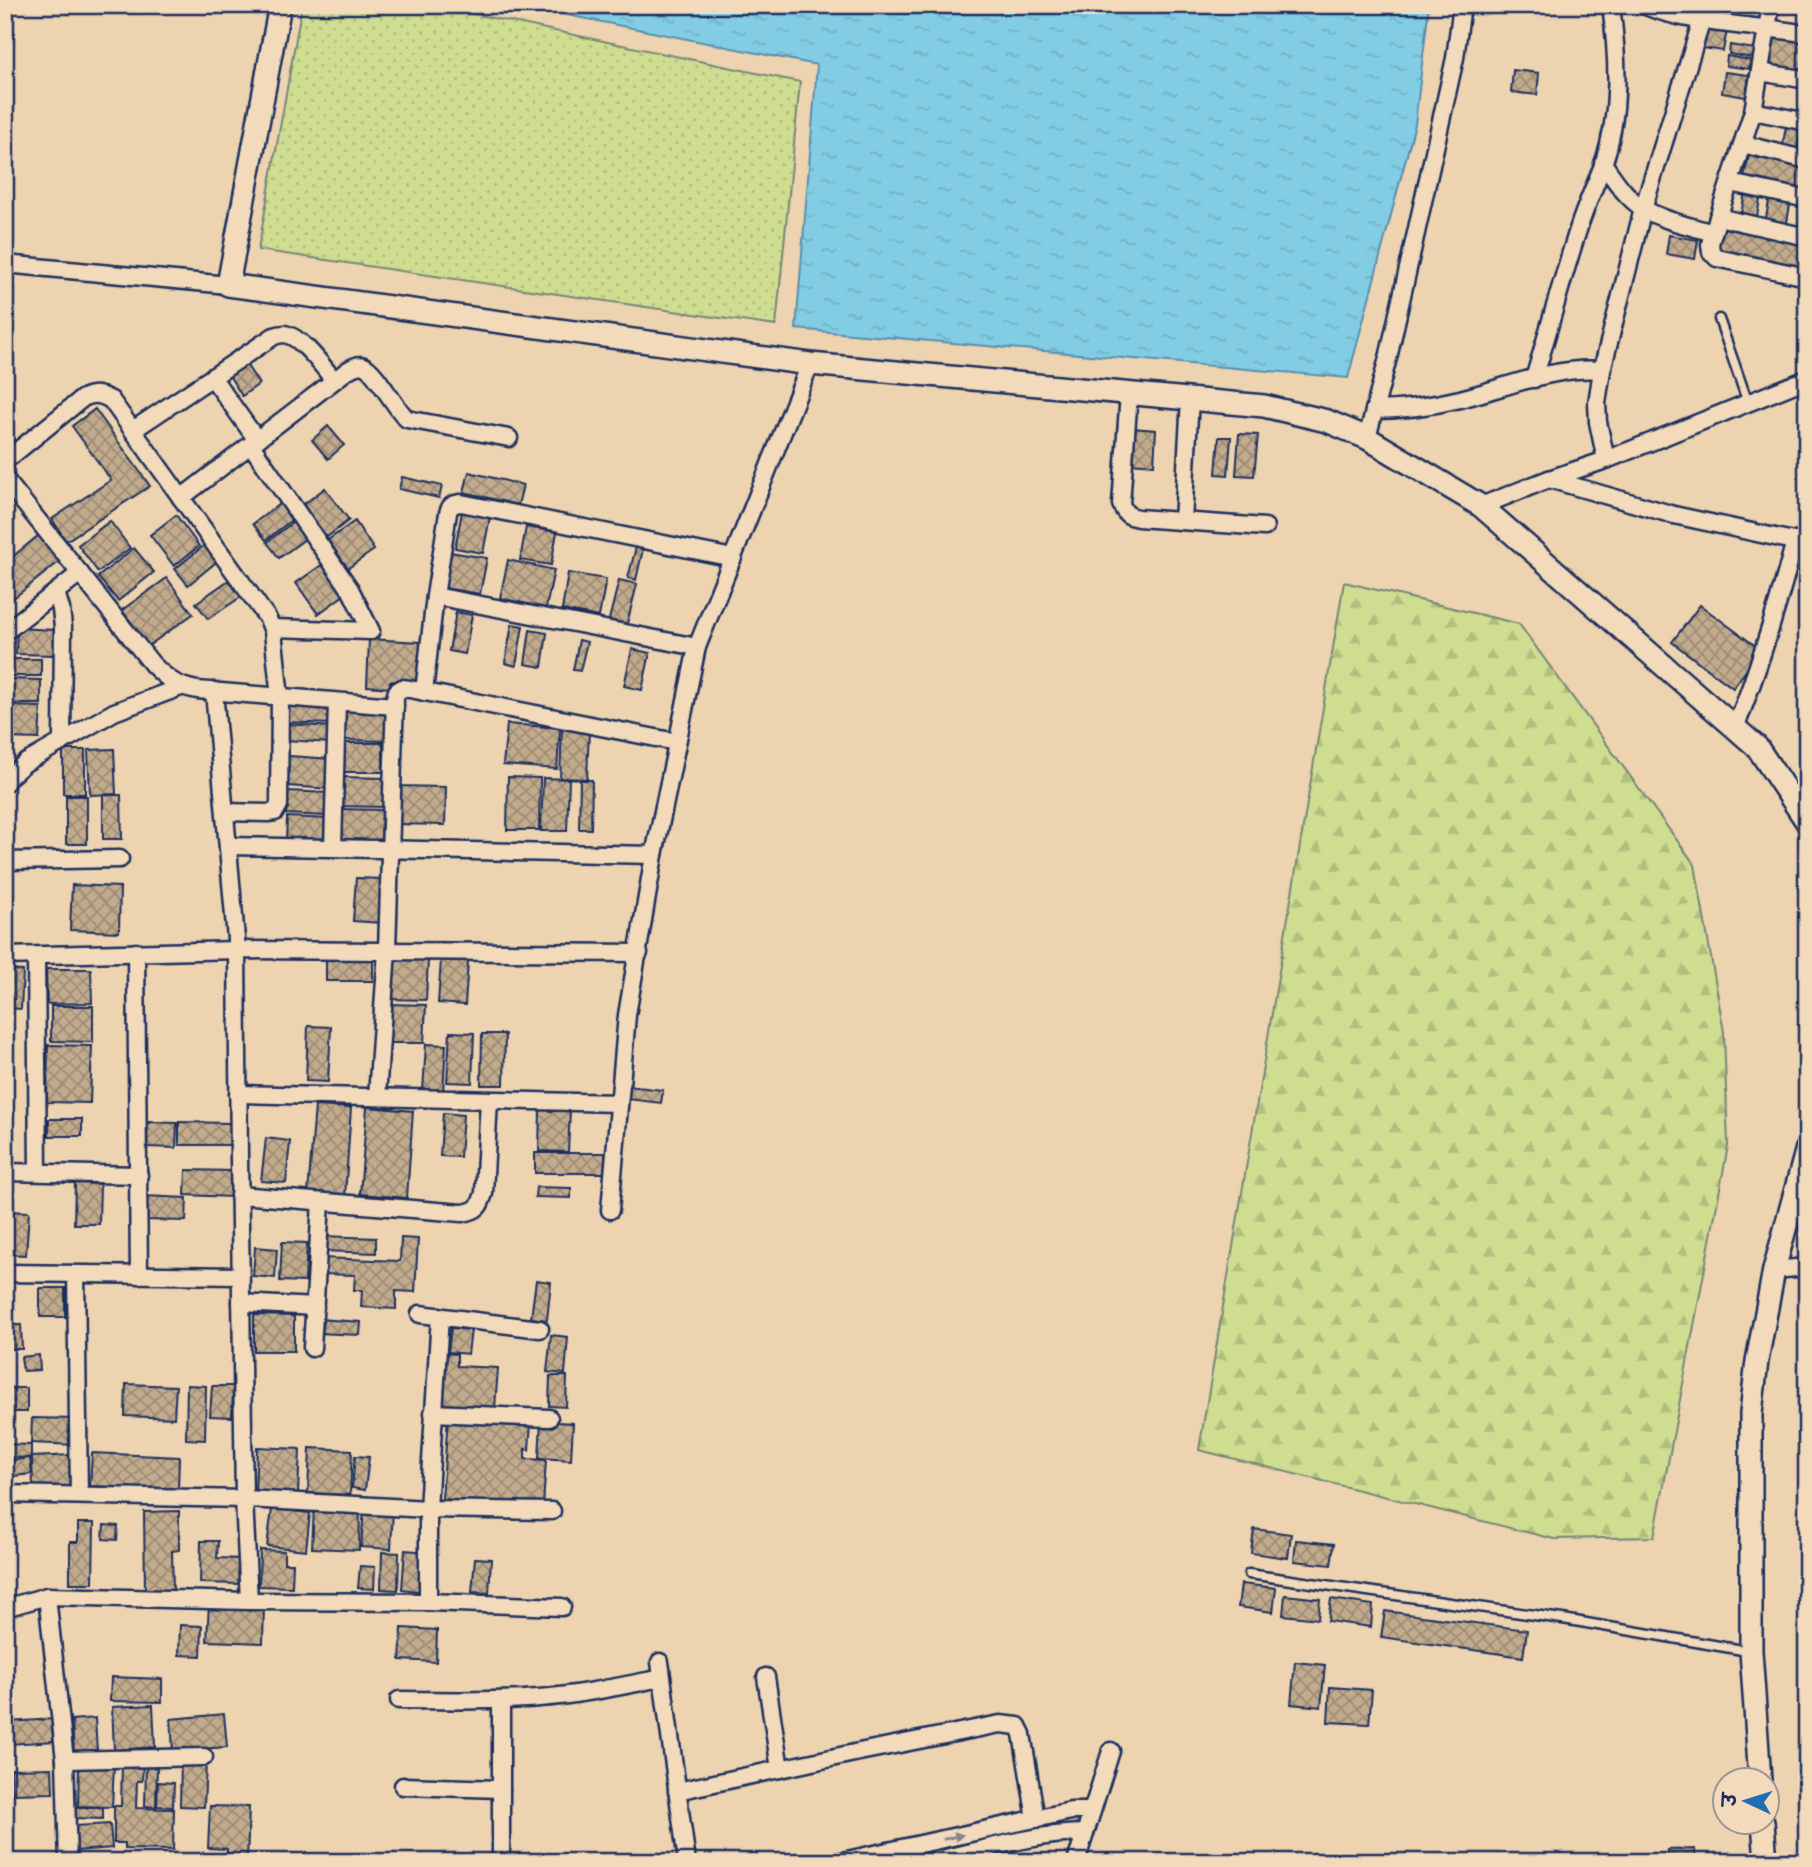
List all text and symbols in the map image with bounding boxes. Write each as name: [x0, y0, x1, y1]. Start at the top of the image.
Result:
north arrow: [1710, 1766, 1780, 1836]
text: उ: [1715, 1790, 1742, 1809]
one-way arrow: [942, 1831, 964, 1842]

